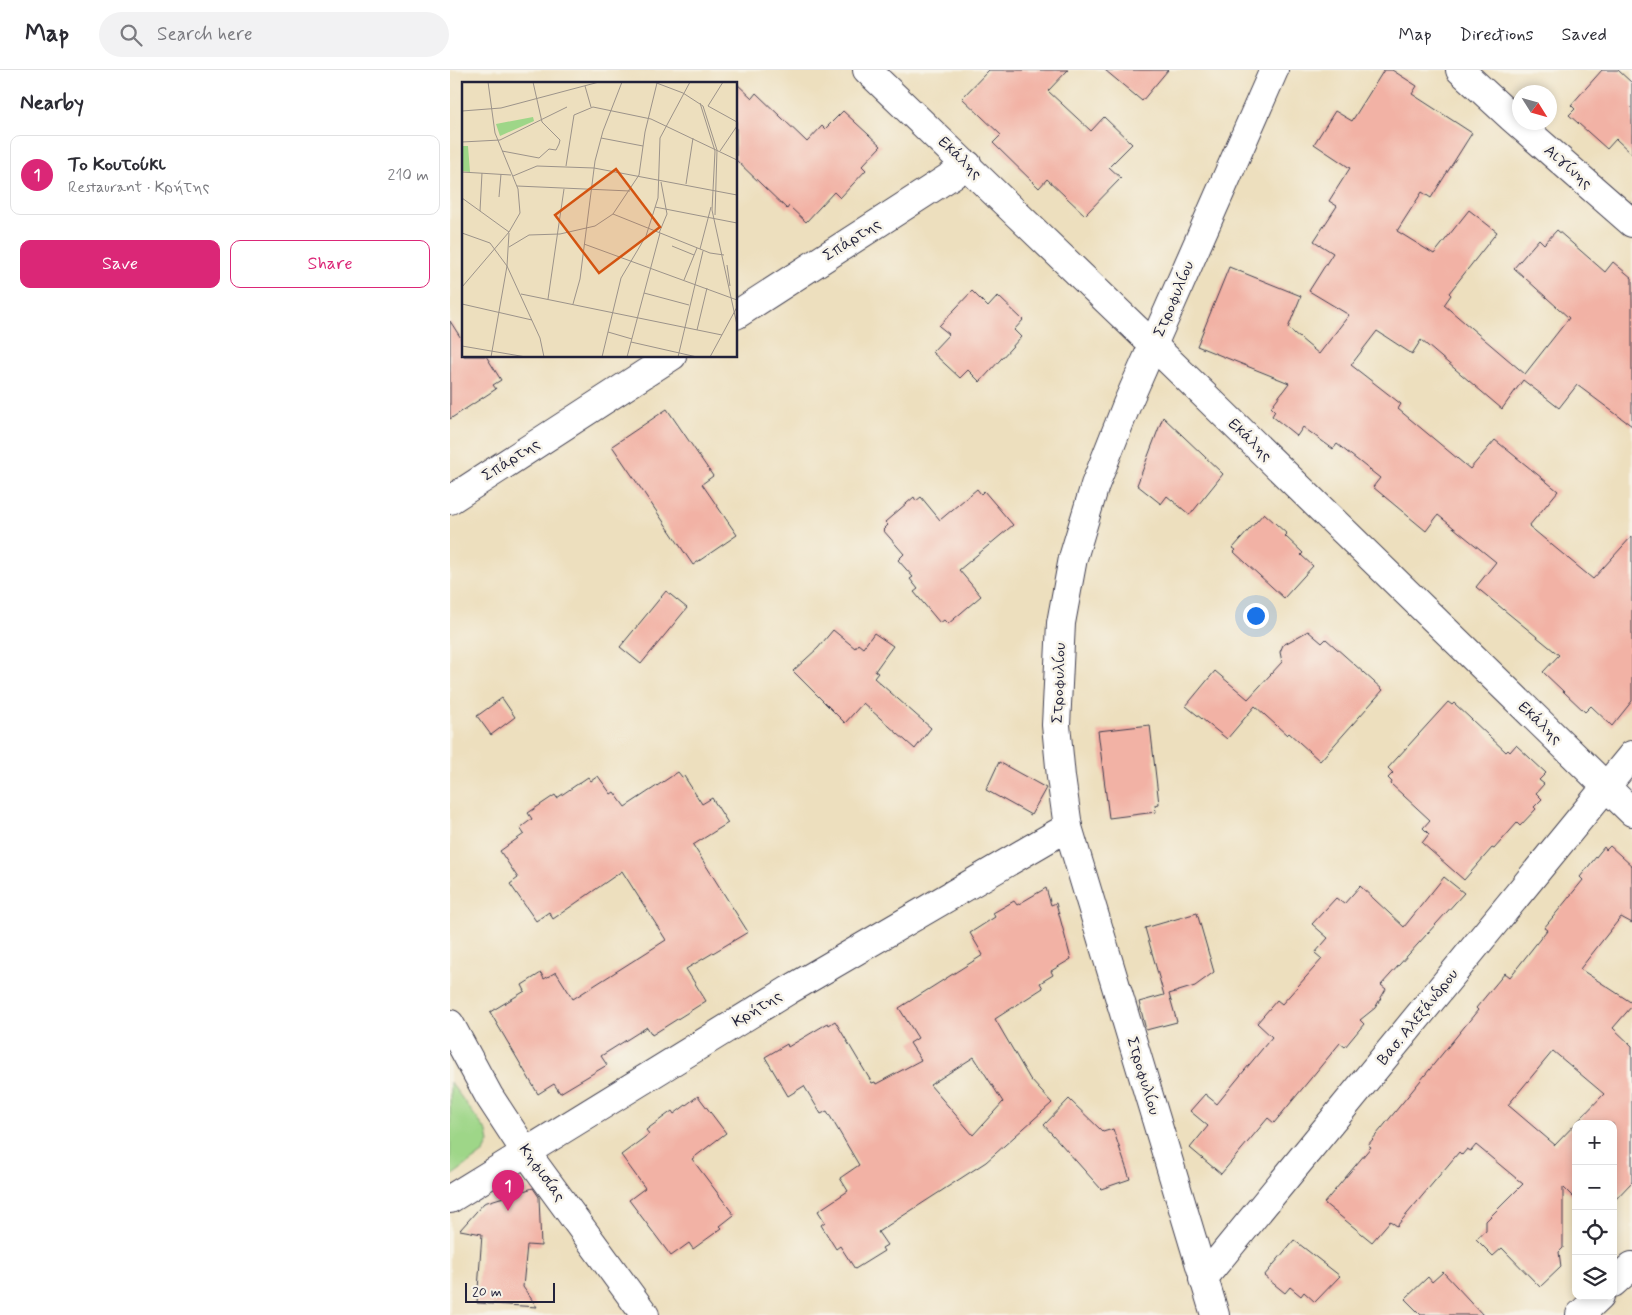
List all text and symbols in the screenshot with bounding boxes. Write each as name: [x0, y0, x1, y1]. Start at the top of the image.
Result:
search box: [99, 12, 449, 57]
text: Map: [25, 19, 69, 50]
icon: search: [117, 21, 145, 49]
text: Search here: [157, 22, 253, 47]
text: Map: [1399, 23, 1432, 47]
text: Directions: [1460, 23, 1534, 47]
text: Saved: [1562, 23, 1607, 47]
inset map: [462, 82, 738, 358]
north arrow: [1512, 85, 1557, 130]
text: Nearby: [20, 89, 84, 117]
street label: Εκάλης: [933, 132, 987, 184]
street label: Αιγίνης: [1539, 140, 1597, 194]
text: Το Κουτούκι: [68, 152, 165, 177]
text: 1: [33, 165, 41, 186]
text: 210 m: [388, 165, 429, 186]
text: Restaurant · Κρήτης: [68, 177, 209, 198]
street label: Σπάρτης: [819, 214, 885, 266]
button: Save: [20, 240, 220, 288]
button: Share: [230, 240, 430, 288]
street label: Στροφυλίου: [1149, 258, 1199, 340]
street label: Εκάλης: [1223, 414, 1277, 466]
street label: Σπάρτης: [478, 434, 544, 486]
your location: [1243, 603, 1269, 629]
street label: Στροφυλίου: [1047, 642, 1071, 724]
street label: Εκάλης: [1513, 697, 1567, 749]
street label: Βασ. Αλεξάνδρου: [1373, 965, 1463, 1069]
street label: Κρήτης: [728, 986, 786, 1032]
street label: Στροφυλίου: [1121, 1034, 1165, 1118]
map controls: [1572, 1120, 1617, 1300]
button: +: [1572, 1120, 1617, 1165]
street label: Κηφισίας: [514, 1140, 570, 1206]
button: −: [1572, 1165, 1617, 1210]
pin: 1: [492, 1170, 524, 1211]
button: locate: [1572, 1210, 1617, 1255]
button: layers: [1572, 1255, 1617, 1300]
scale bar: [465, 1280, 555, 1303]
text: 20 m: [472, 1283, 502, 1301]

